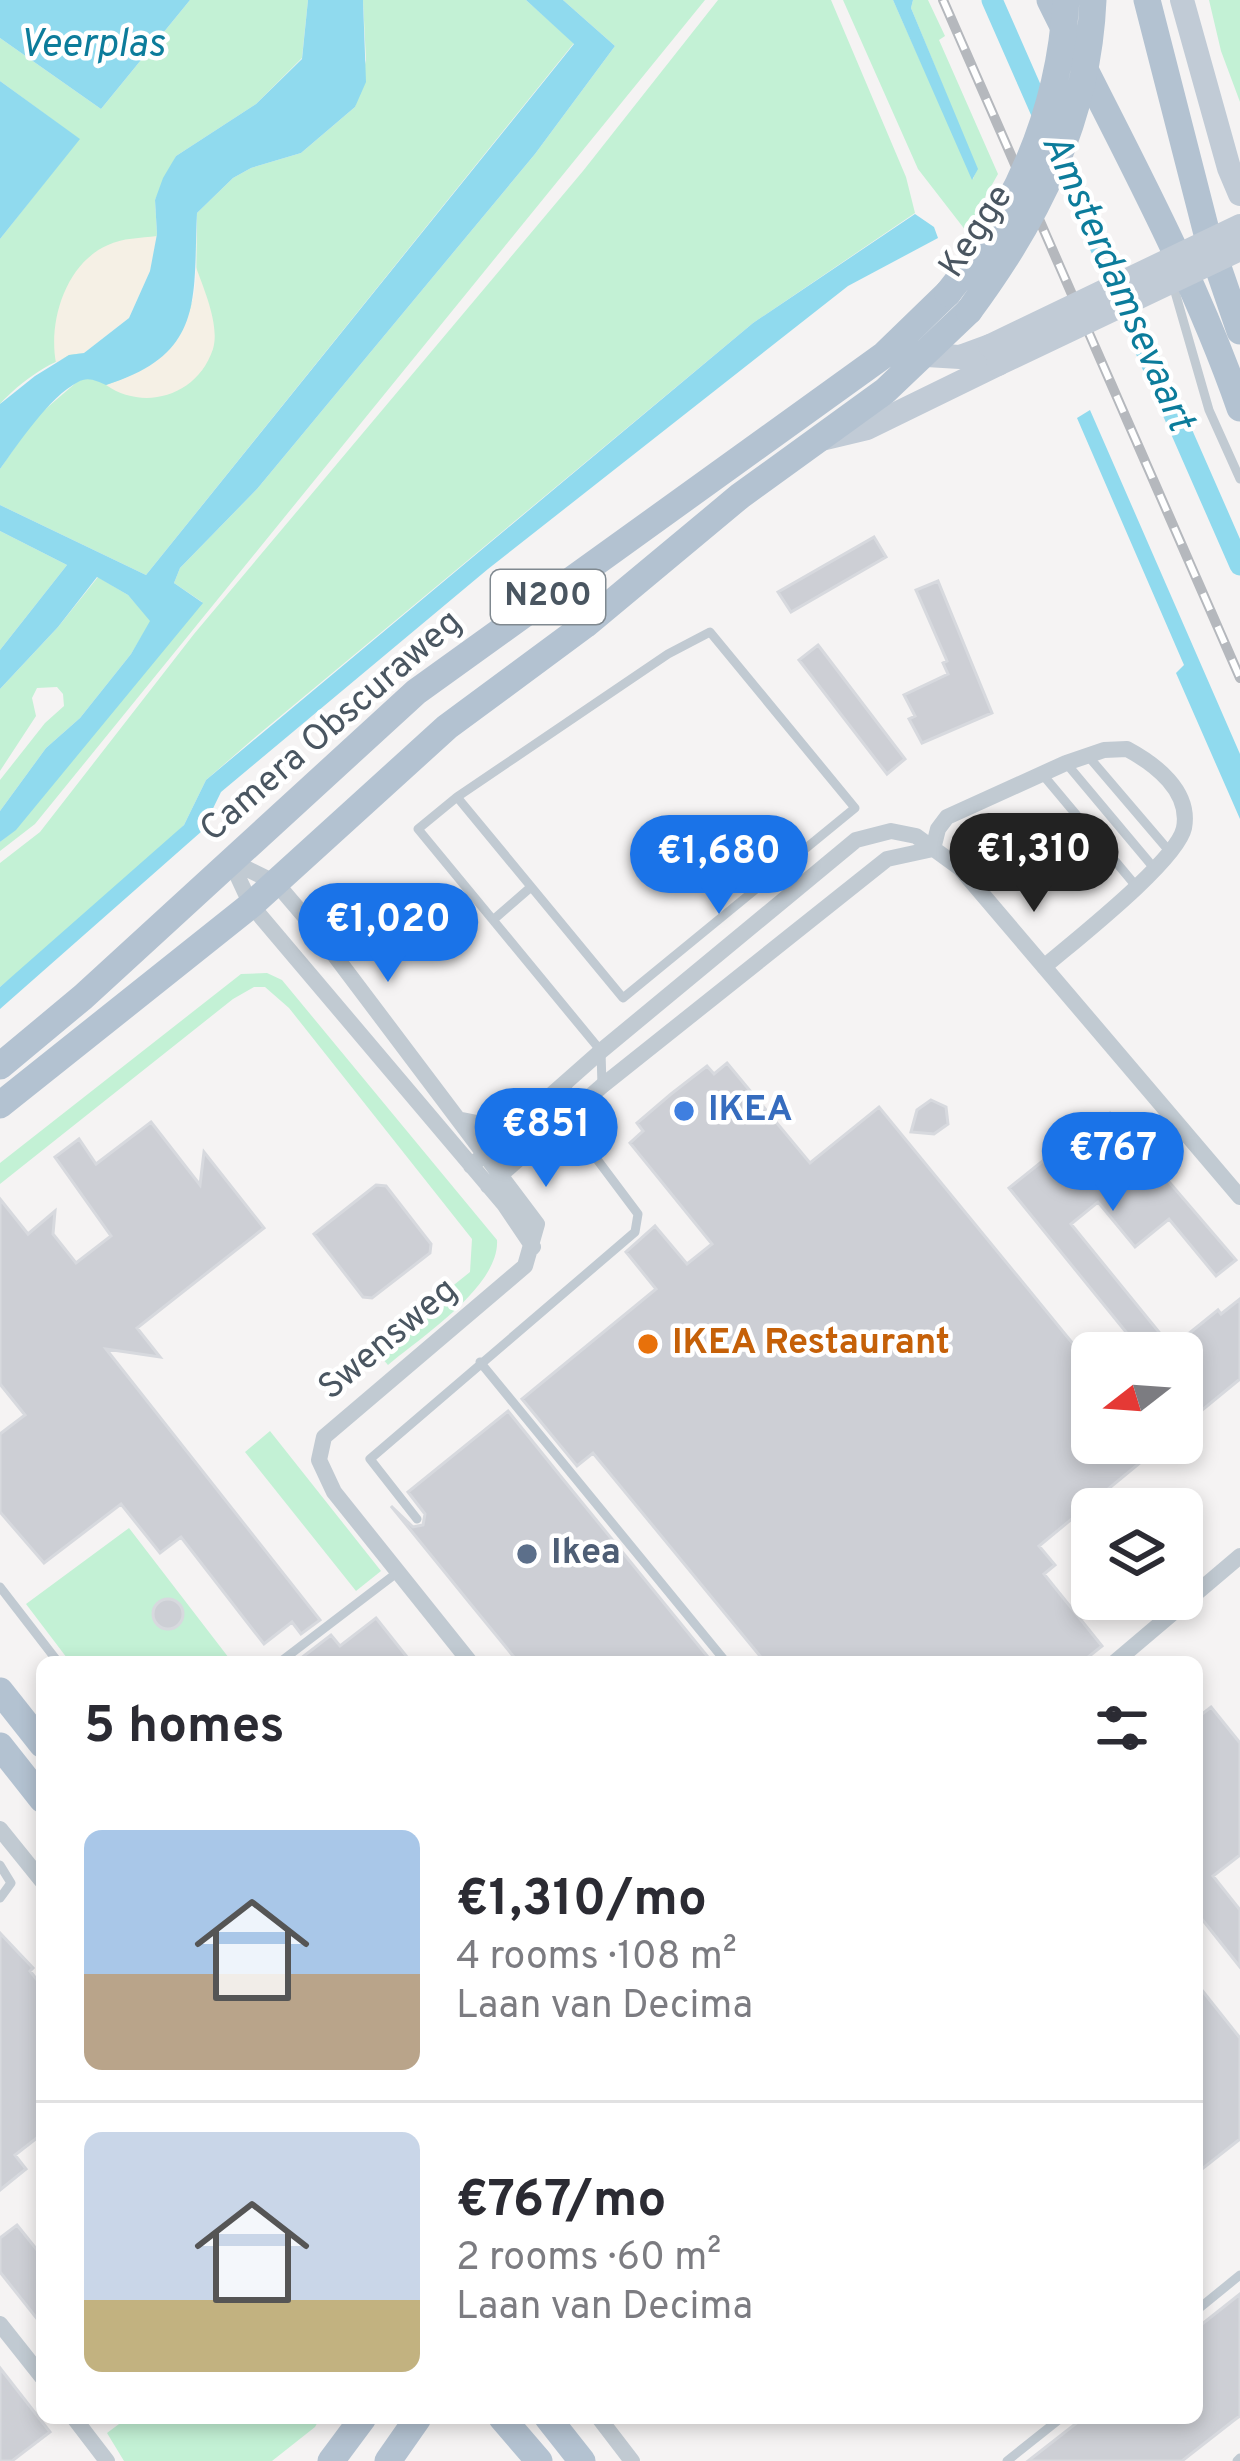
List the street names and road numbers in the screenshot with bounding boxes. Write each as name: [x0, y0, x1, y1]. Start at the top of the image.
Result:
street label: Kegge: [930, 177, 1024, 287]
road number: N200: [491, 570, 605, 624]
street label: Camera Obscuraweg: [191, 601, 473, 853]
street label: Swensweg: [310, 1268, 468, 1412]

